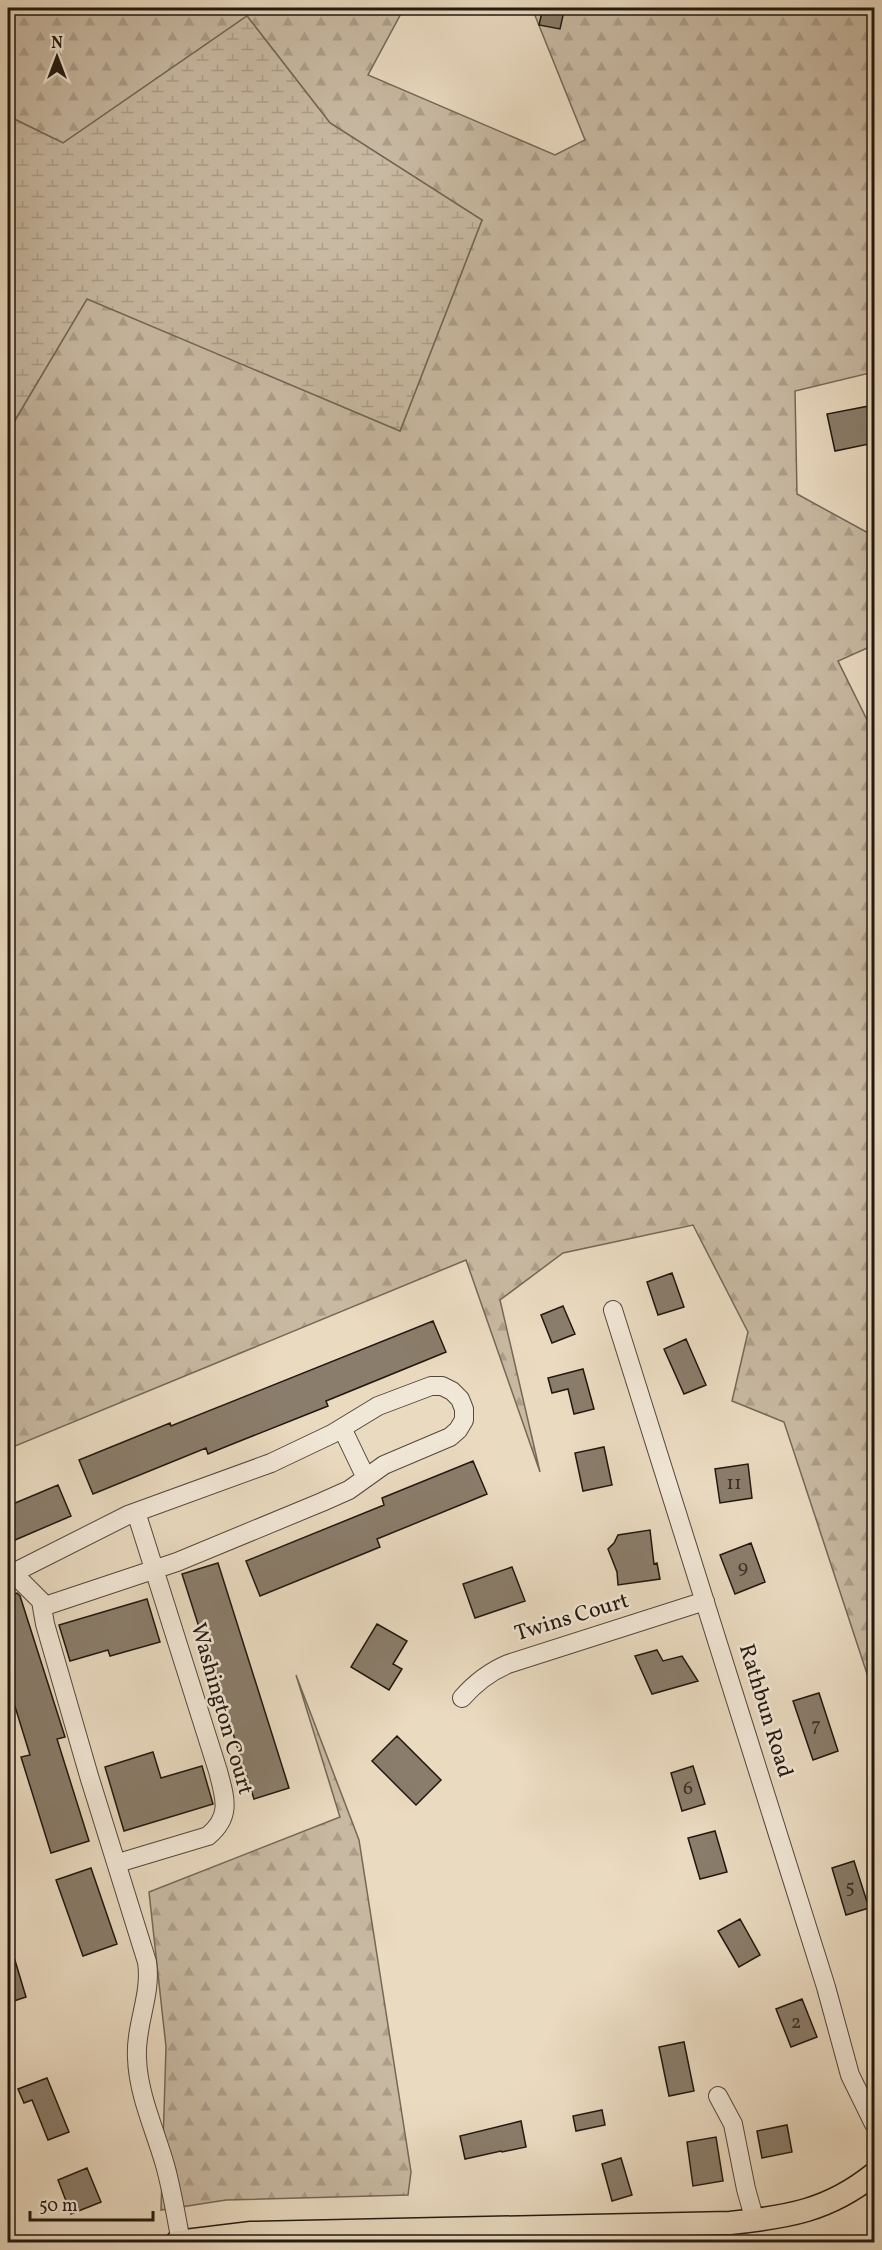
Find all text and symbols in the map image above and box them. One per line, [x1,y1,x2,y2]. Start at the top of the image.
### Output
north arrow [27,27,87,87]
text: N [51,33,63,55]
house number: 11 [726,1470,742,1498]
house number: 9 [738,1554,748,1582]
street label: Twins Court [511,1586,633,1650]
street label: Washington Court [182,1620,260,1799]
street label: Rathbun Road [730,1640,800,1782]
house number: 7 [811,1712,821,1740]
house number: 6 [683,1775,693,1803]
house number: 5 [845,1874,855,1902]
house number: 2 [791,2009,801,2037]
scale bar [30,2184,153,2222]
text: 50 m [39,2194,78,2219]

